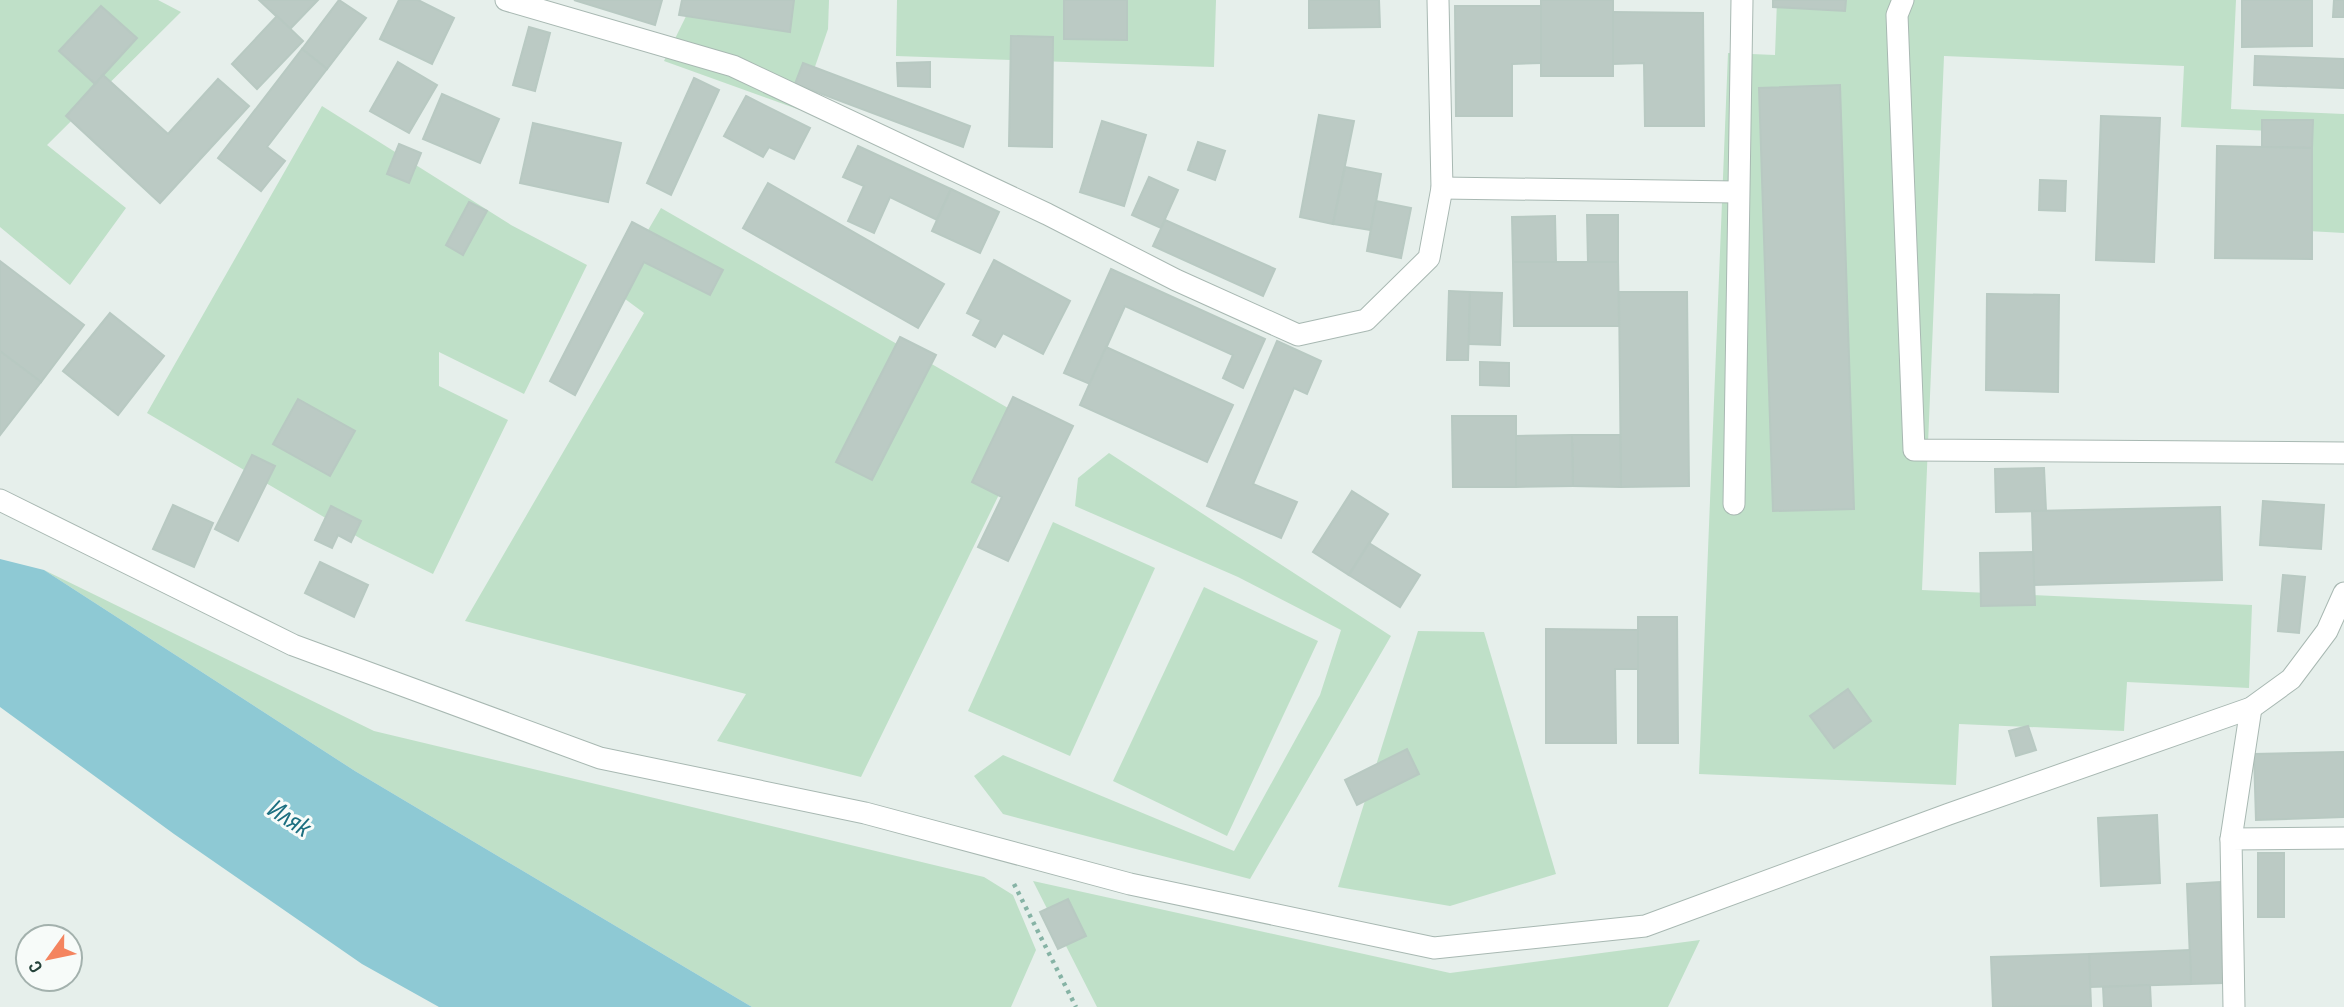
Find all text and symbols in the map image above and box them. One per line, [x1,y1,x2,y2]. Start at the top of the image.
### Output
water label: Иляк [261,792,318,845]
north arrow [14,923,84,993]
text: С [24,956,48,977]

